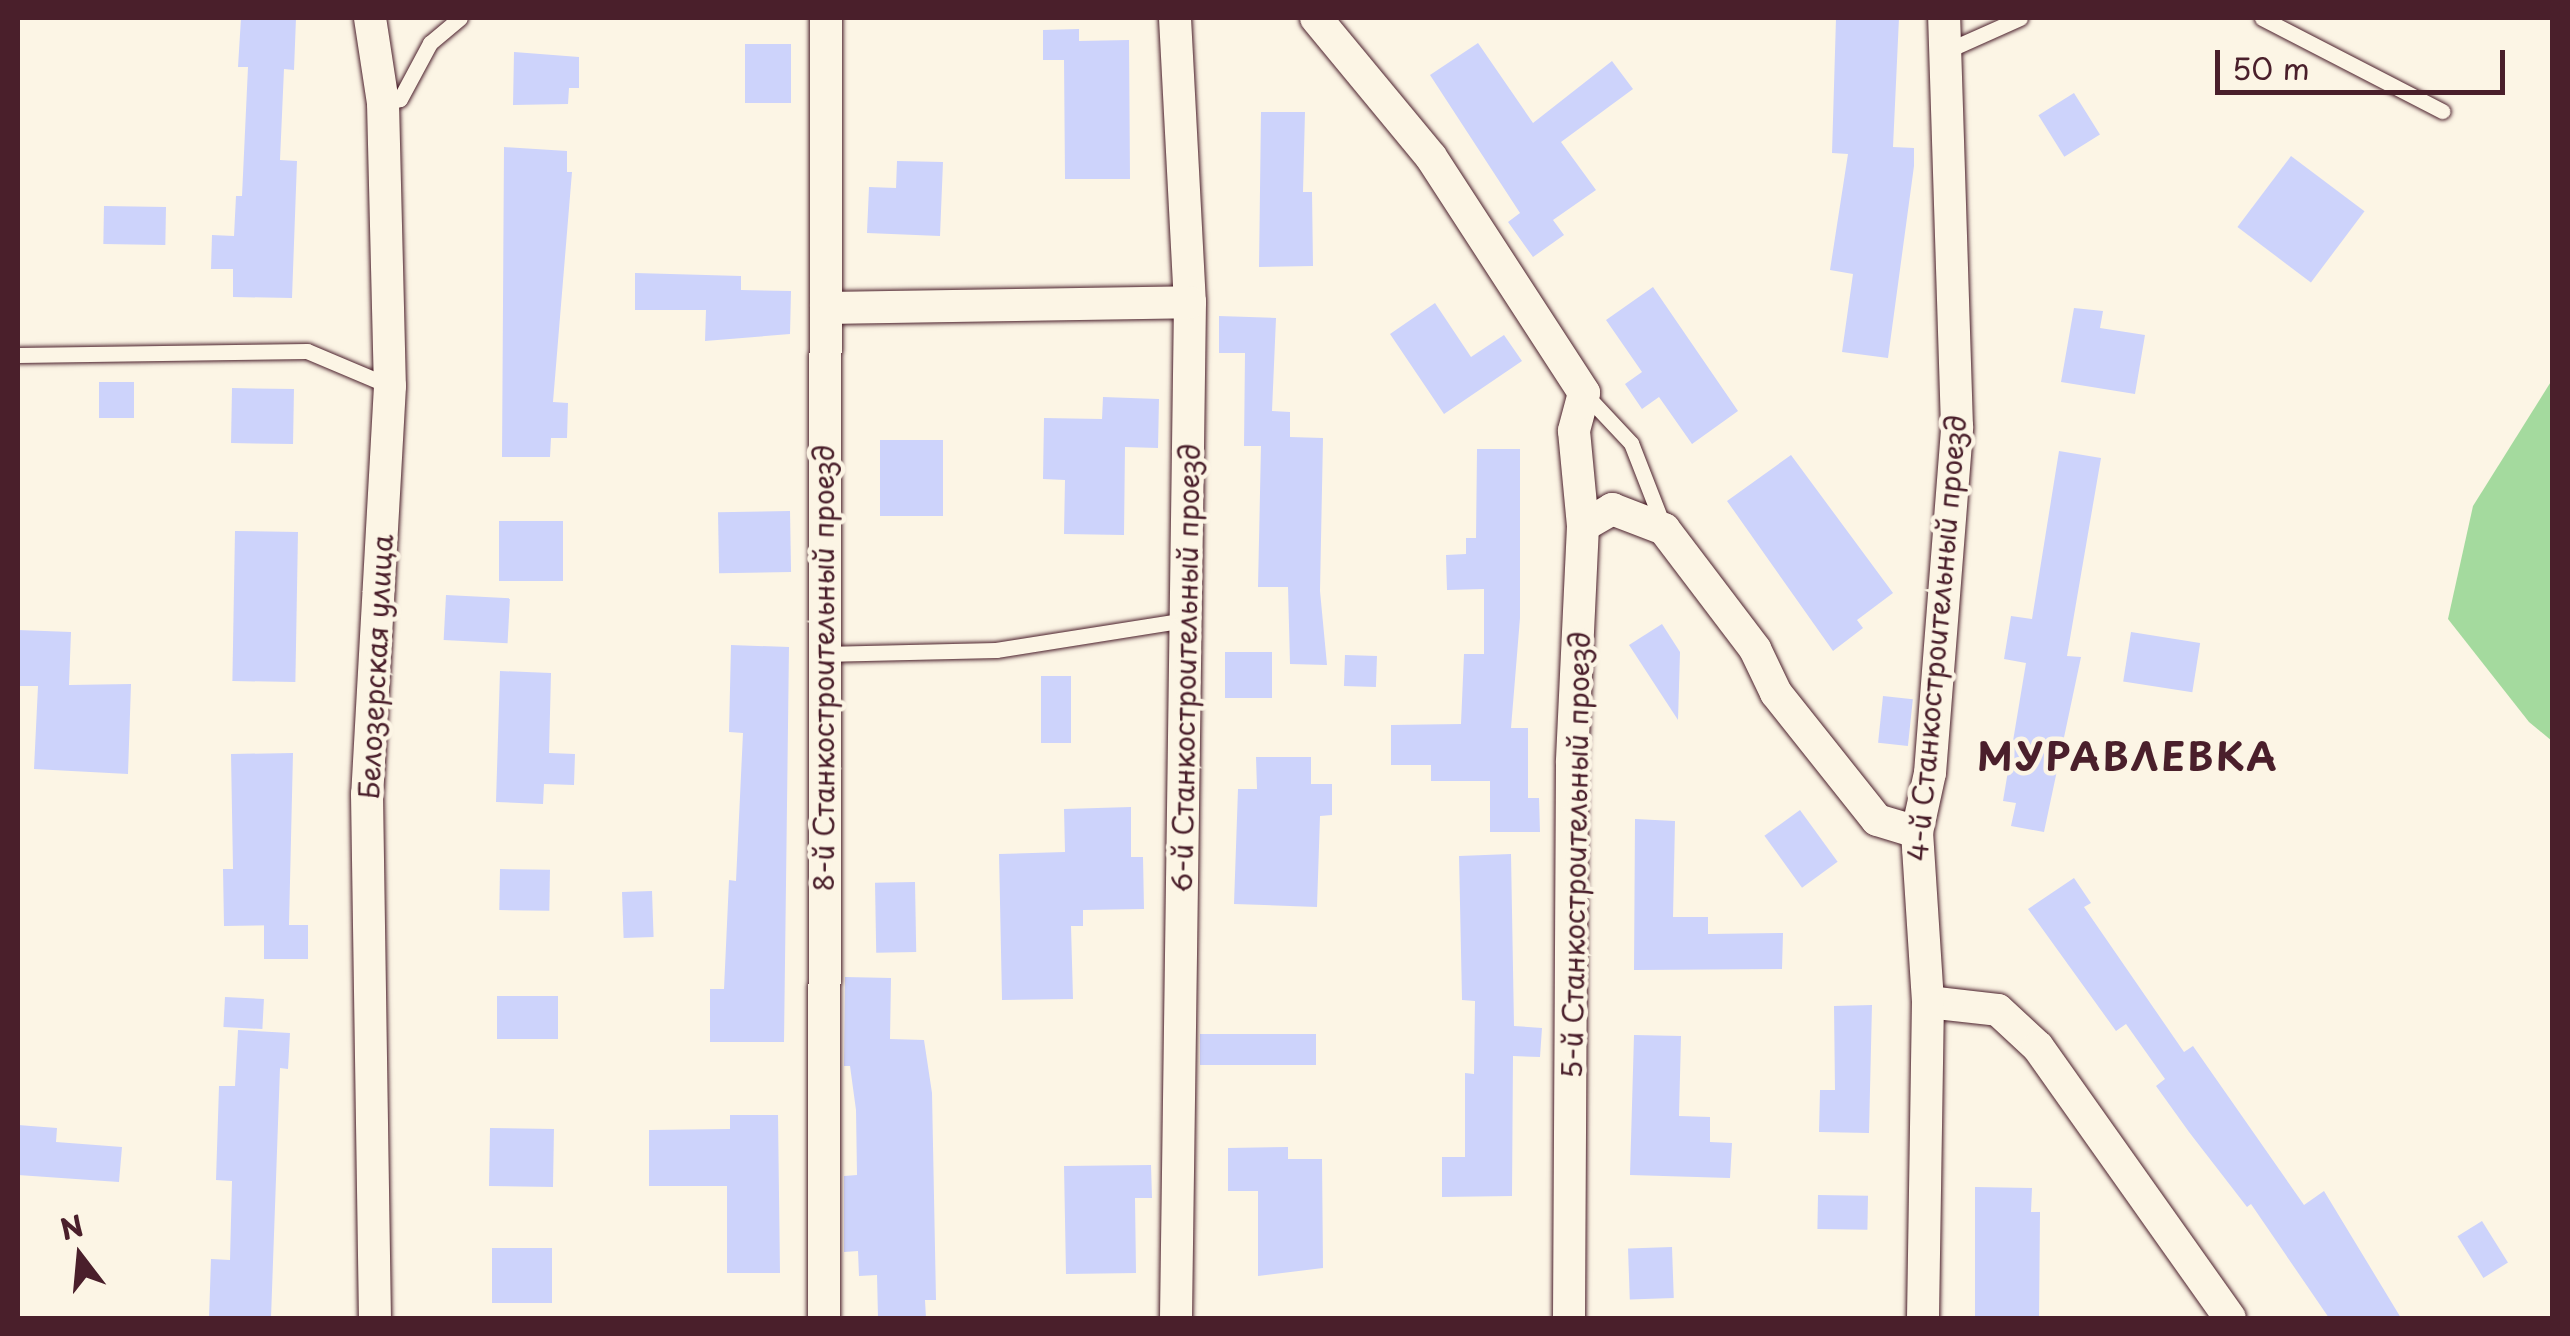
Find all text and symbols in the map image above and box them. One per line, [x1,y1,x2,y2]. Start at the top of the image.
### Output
scale bar [2220,30,2510,92]
text: 50 m [2232,45,2310,90]
street label: 4-й Станкостроительный проезд [1900,412,1972,864]
street label: 6-й Станкостроительный проезд [1164,442,1206,894]
street label: 8-й Станкостроительный проезд [806,444,840,892]
street label: Белозерская улица [351,533,399,801]
street label: 5-й Станкостроительный проезд [1554,630,1596,1080]
district label: МУРАВЛЕВКА [1976,733,2280,779]
text: N [55,1203,88,1250]
north arrow [30,1206,130,1306]

